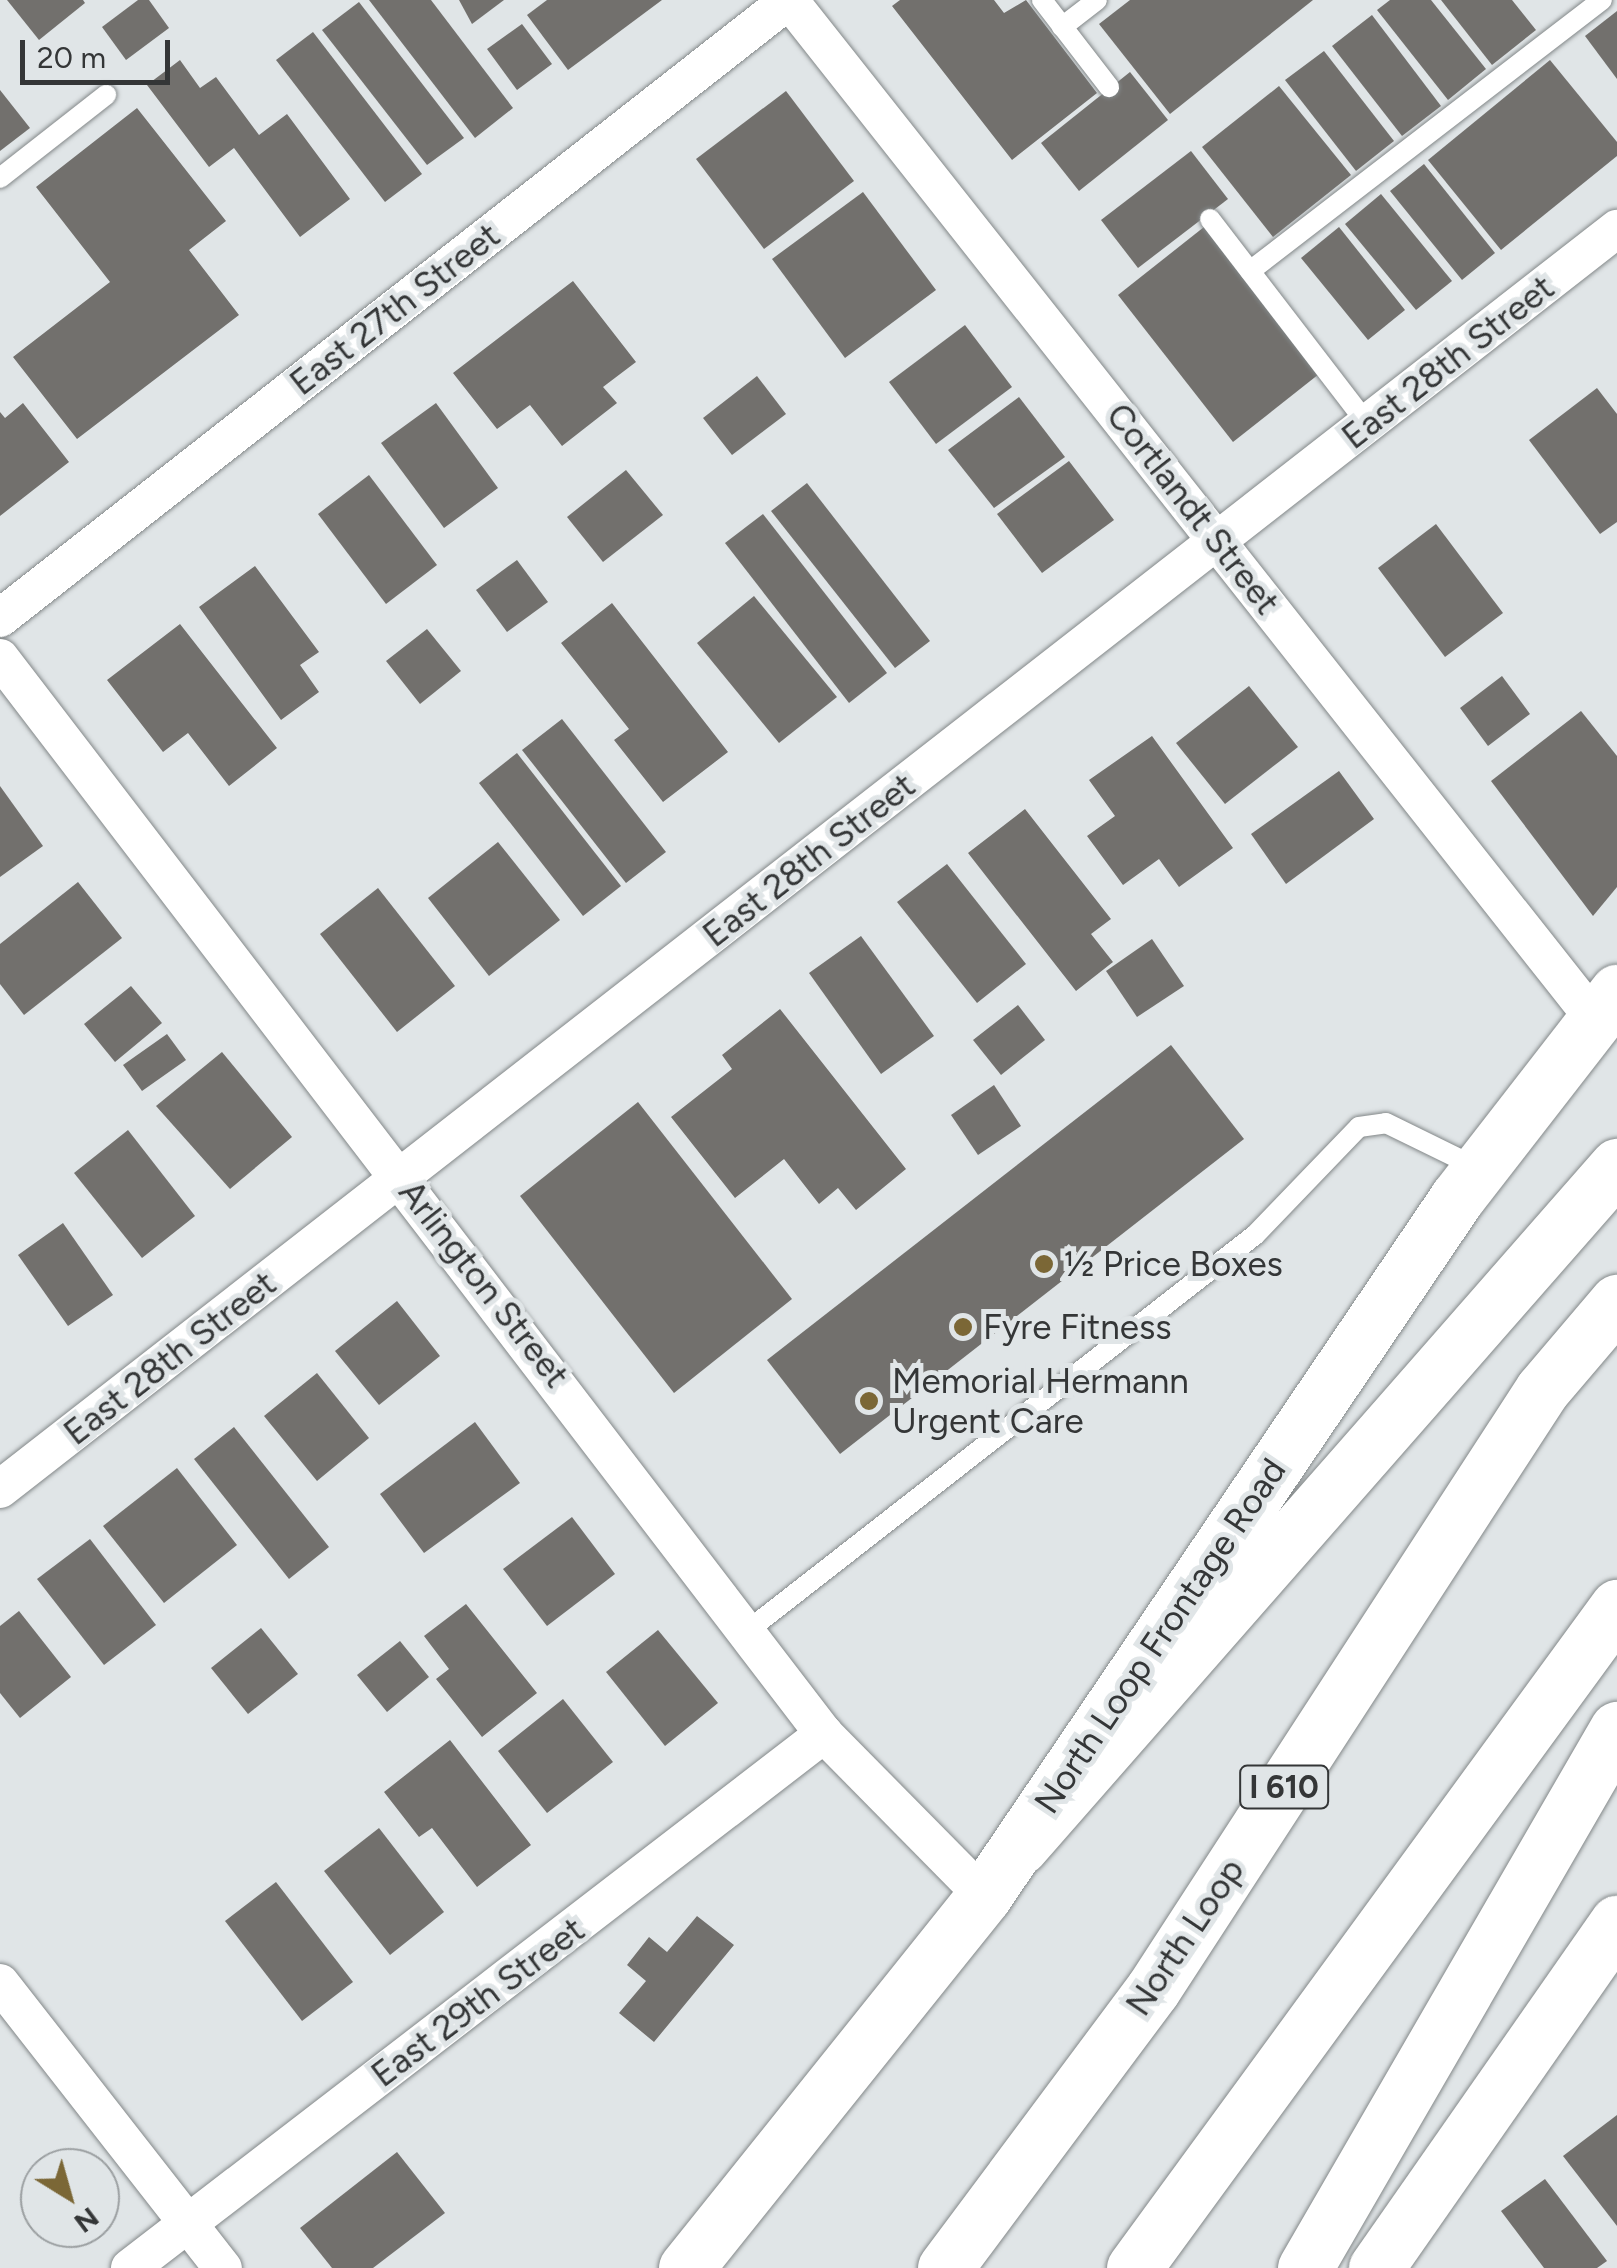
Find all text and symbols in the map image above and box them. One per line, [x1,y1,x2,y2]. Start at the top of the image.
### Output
scale bar [25,20,175,82]
text: 20 m [37,39,106,76]
street label: East 27th Street [282,214,508,404]
street label: East 28th Street [1334,266,1562,458]
street label: Cortlandt Street [1098,395,1288,623]
street label: East 28th Street [695,764,923,956]
street label: Arlington Street [390,1172,578,1396]
place label: ½ Price Boxes [1064,1243,1283,1285]
marker: ½ Price Boxes [1033,1253,1055,1275]
street label: East 28th Street [56,1262,284,1454]
place label: Fyre Fitness [983,1306,1172,1348]
marker: Fyre Fitness [952,1316,974,1338]
place label: Memorial Hermann Urgent Care [892,1360,1189,1442]
marker: Memorial Hermann Urgent Care [856,1388,882,1414]
street label: North Loop Frontage Road [1025,1451,1295,1821]
road number: I 610 [1239,1760,1329,1814]
street label: North Loop [1117,1851,1253,2023]
street label: East 29th Street [363,1908,593,2096]
north arrow [20,2148,120,2248]
text: N [68,2200,106,2240]

